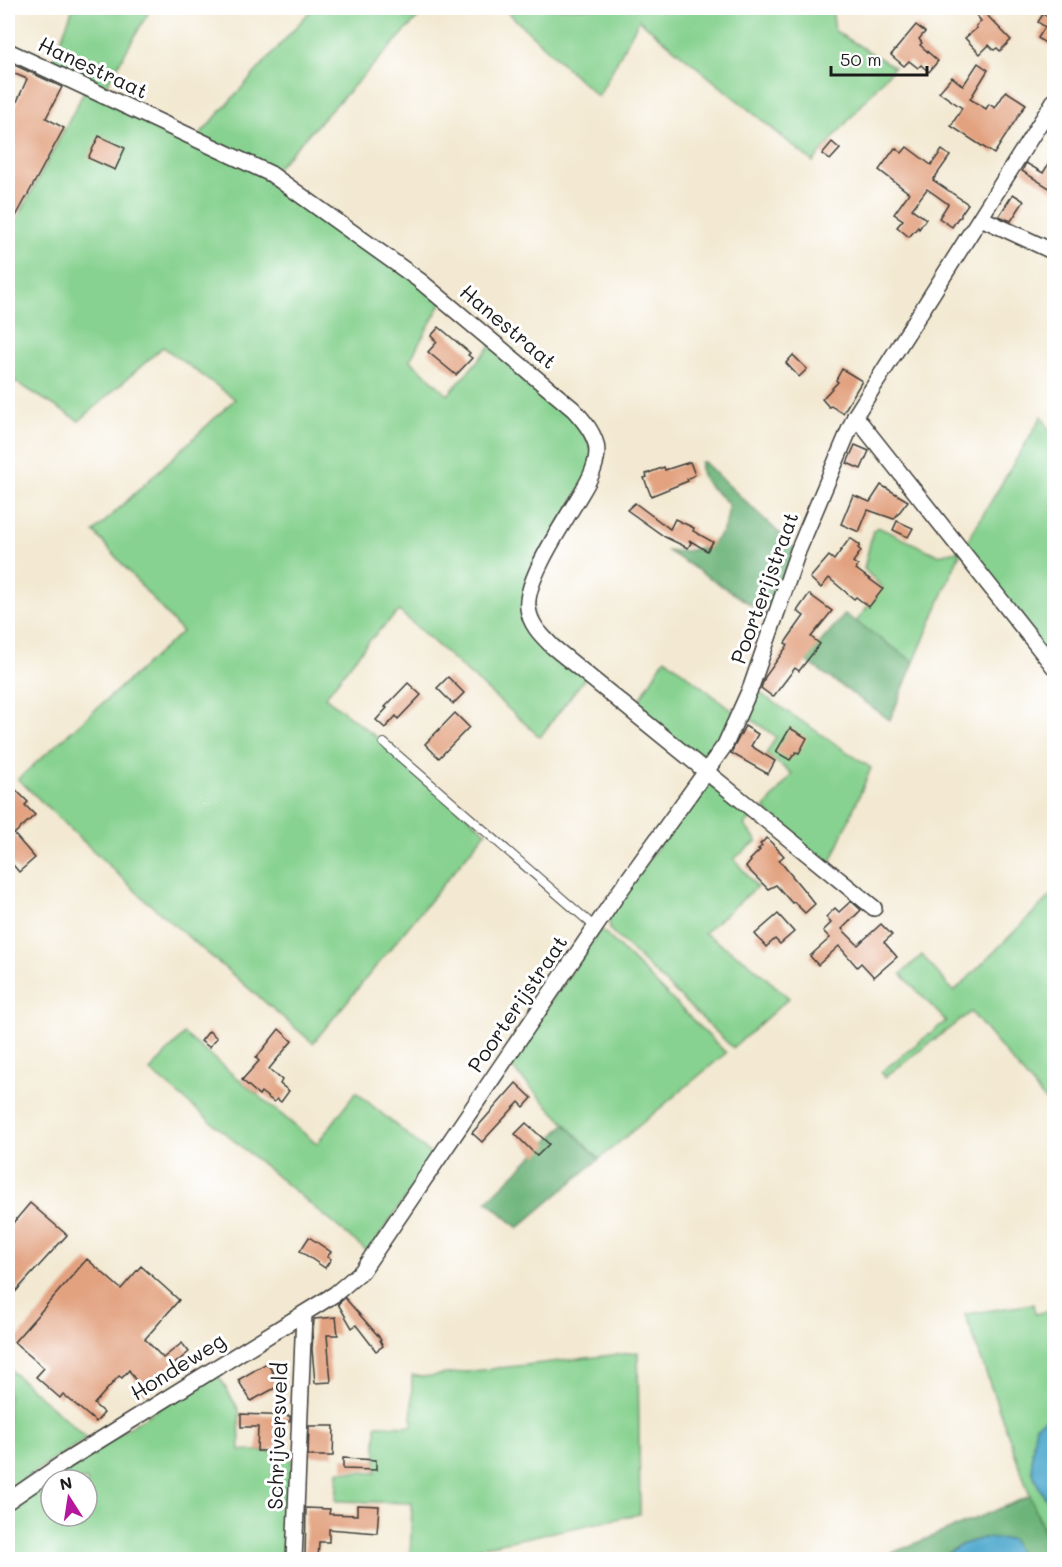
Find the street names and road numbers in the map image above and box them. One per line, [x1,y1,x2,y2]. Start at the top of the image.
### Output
street label: Hanestraat [34,29,153,104]
street label: Hanestraat [455,278,563,374]
street label: Poorterijstraat [724,508,804,667]
street label: Poorterijstraat [461,929,573,1077]
street label: Hondeweg [125,1326,230,1405]
street label: Schrijversveld [260,1362,293,1510]

